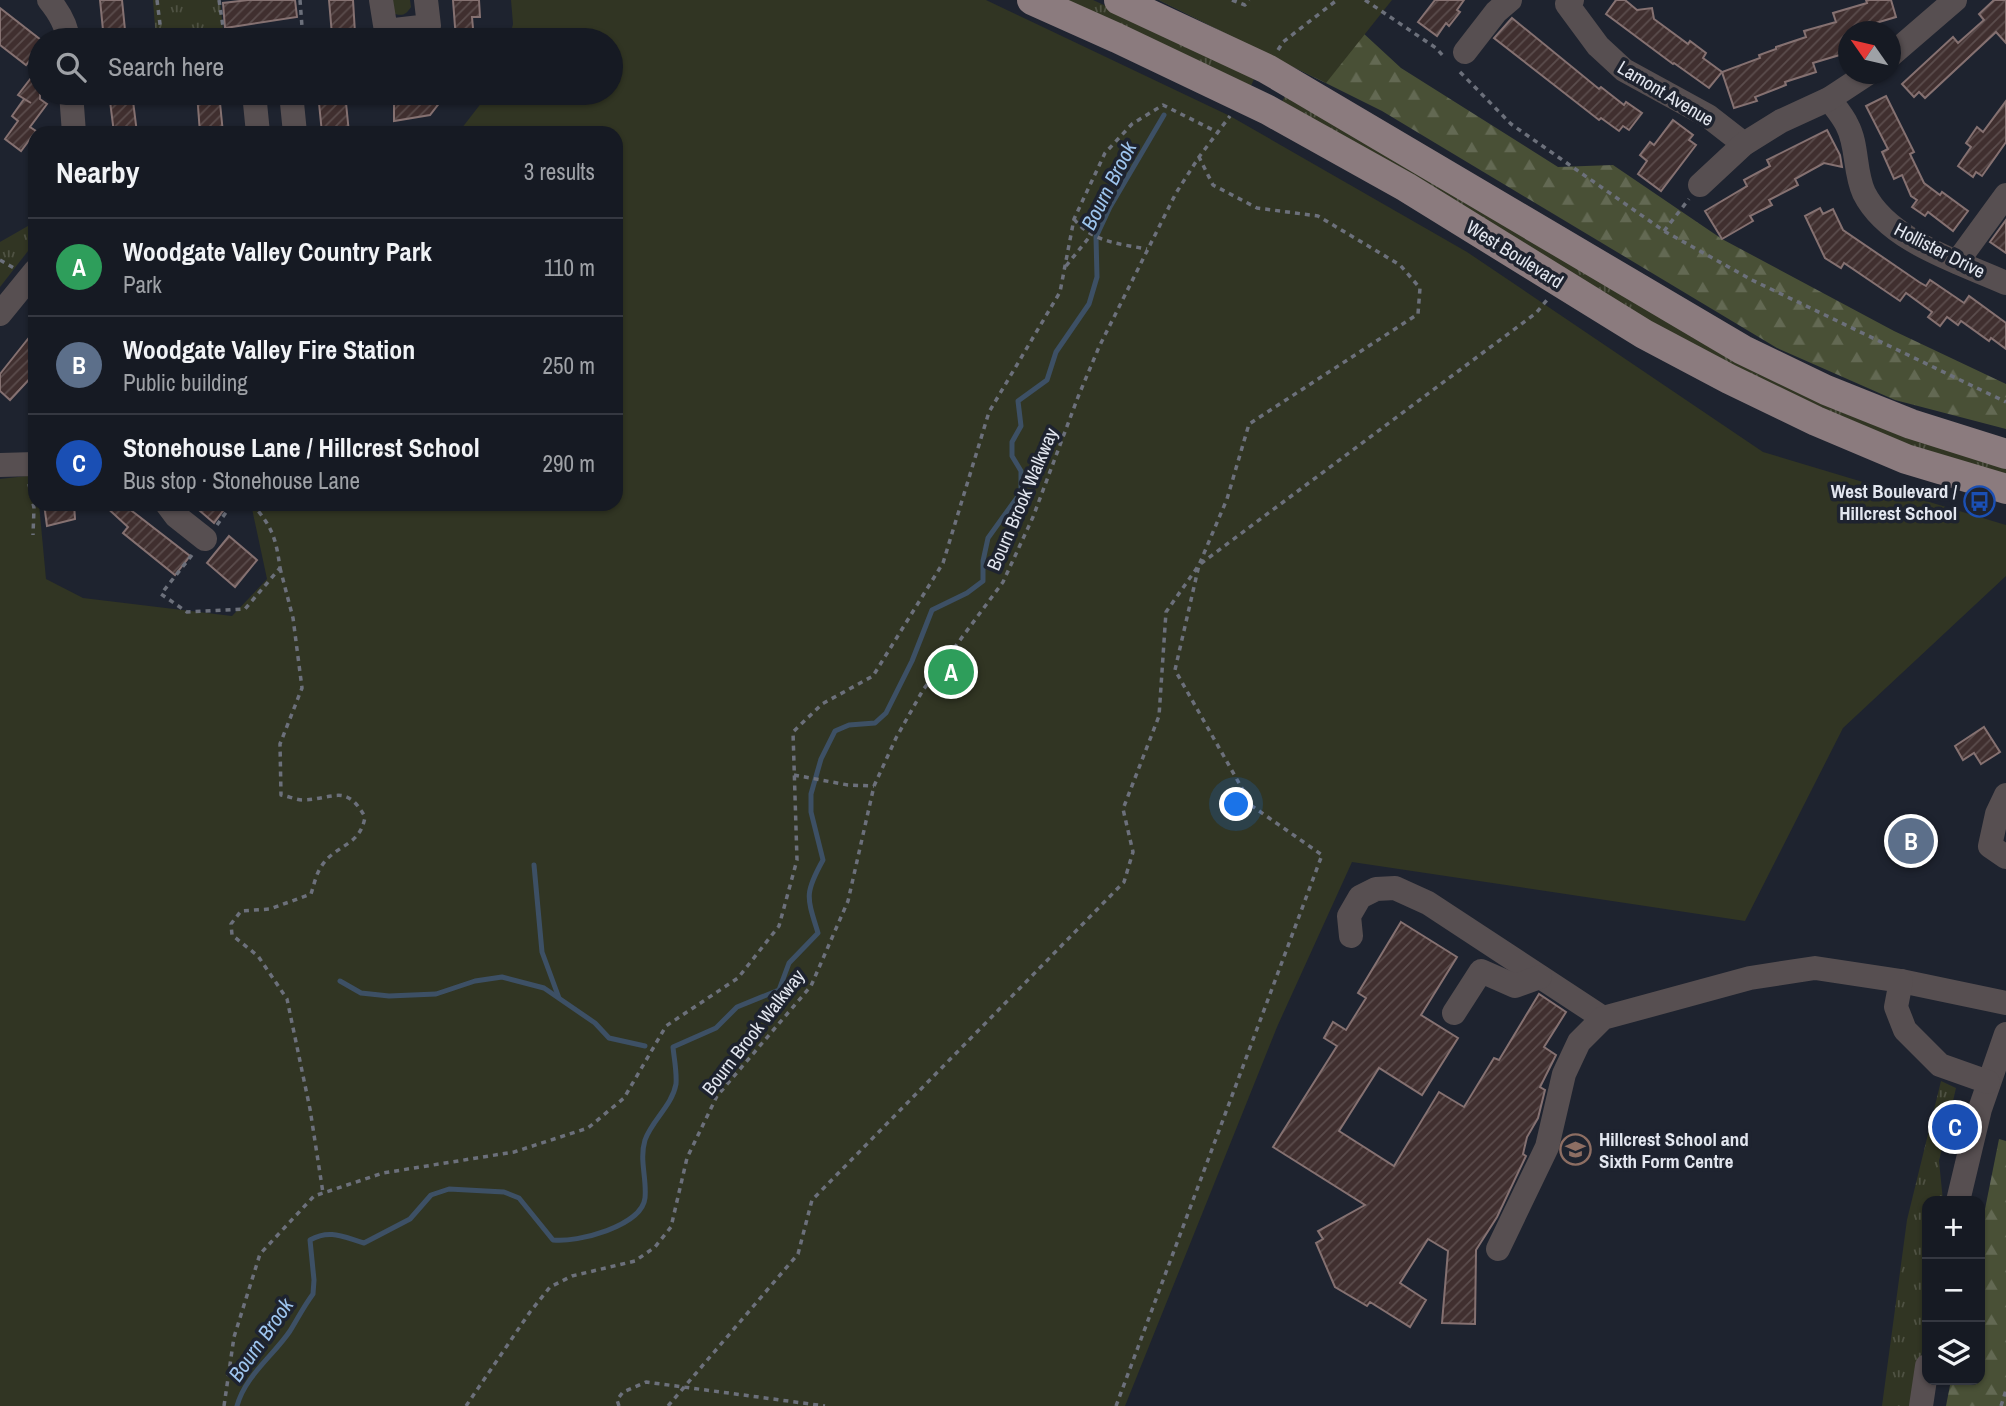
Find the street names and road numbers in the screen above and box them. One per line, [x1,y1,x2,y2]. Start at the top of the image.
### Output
street label: Lamont Avenue [1613,54,1719,132]
street label: West Boulevard [1462,214,1568,294]
street label: Hollister Drive [1890,216,1990,284]
street label: Bourn Brook Walkway [980,423,1064,574]
street label: Bourn Brook Walkway [696,964,810,1100]

